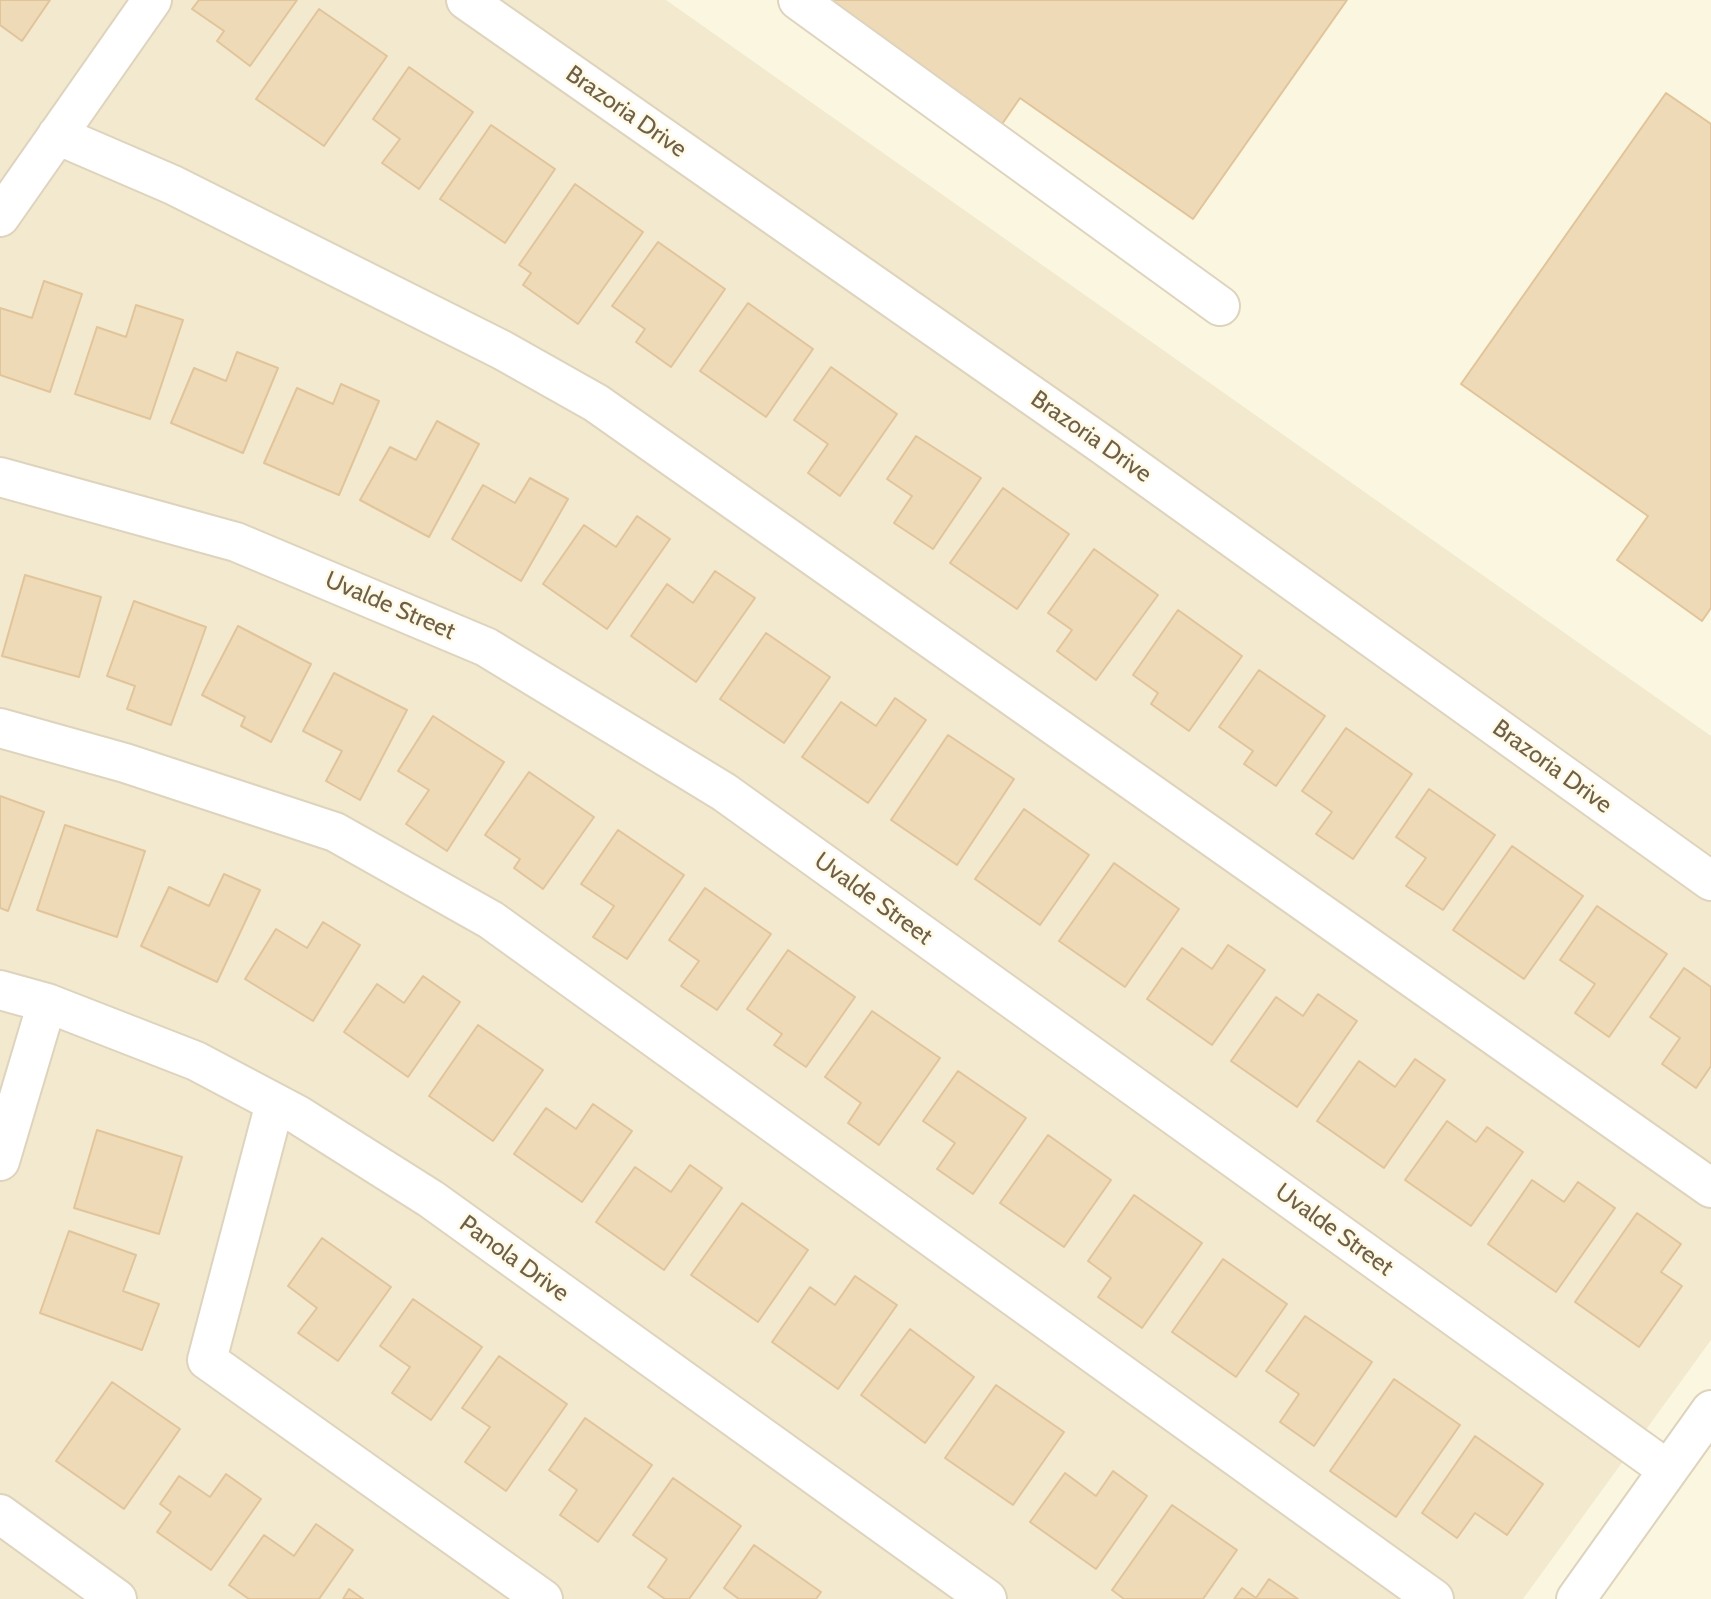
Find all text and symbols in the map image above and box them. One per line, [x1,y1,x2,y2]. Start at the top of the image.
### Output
street label: Brazoria Drive [560,60,692,164]
street label: Brazoria Drive [1025,385,1157,489]
street label: Uvalde Street [321,566,459,646]
street label: Brazoria Drive [1487,714,1617,820]
street label: Uvalde Street [808,847,938,951]
street label: Uvalde Street [1269,1178,1399,1282]
street label: Panola Drive [454,1210,574,1308]

